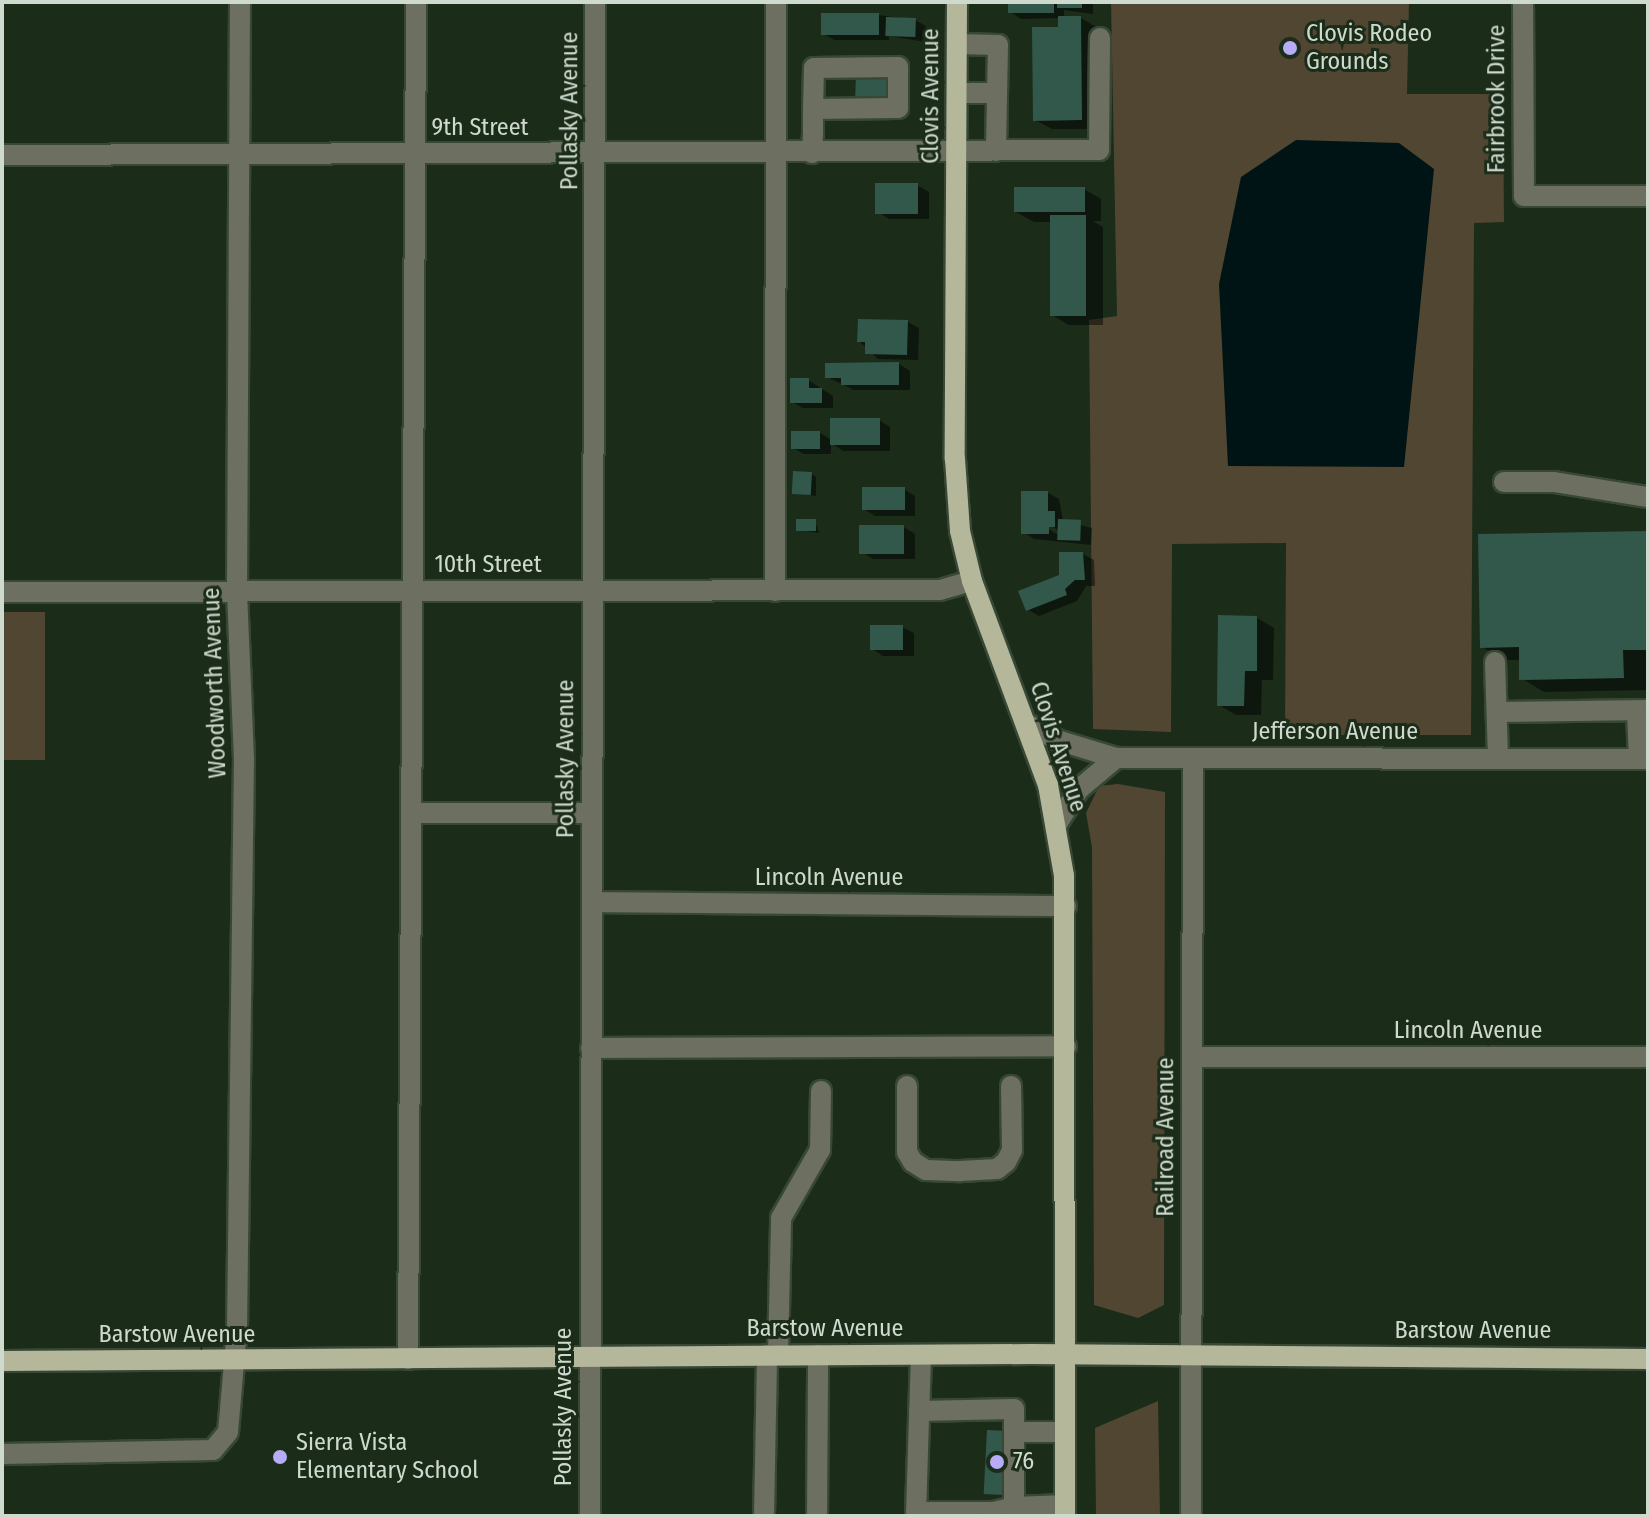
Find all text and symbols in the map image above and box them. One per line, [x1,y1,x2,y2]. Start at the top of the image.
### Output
place label: Clovis Rodeo Grounds [1306,20,1432,76]
street label: Fairbrook Drive [1483,25,1511,173]
street label: Clovis Avenue [917,28,945,164]
street label: Pollasky Avenue [556,32,584,190]
marker: Clovis Rodeo Grounds [1281,39,1299,57]
street label: 9th Street [432,114,528,142]
street label: 10th Street [434,551,542,579]
street label: Woodworth Avenue [197,587,233,779]
street label: Clovis Avenue [1023,678,1093,816]
street label: Pollasky Avenue [552,680,580,838]
street label: Jefferson Avenue [1252,718,1418,746]
street label: Lincoln Avenue [755,864,903,892]
street label: Lincoln Avenue [1394,1017,1542,1045]
street label: Railroad Avenue [1152,1057,1180,1217]
street label: Barstow Avenue [747,1315,903,1343]
street label: Barstow Avenue [1395,1317,1551,1345]
street label: Barstow Avenue [99,1321,255,1349]
street label: Pollasky Avenue [550,1328,578,1486]
place label: Sierra Vista Elementary School [296,1429,479,1485]
marker: Sierra Vista Elementary School [271,1448,289,1466]
place label: 76 [1013,1448,1034,1476]
marker: 76 [988,1453,1006,1471]

